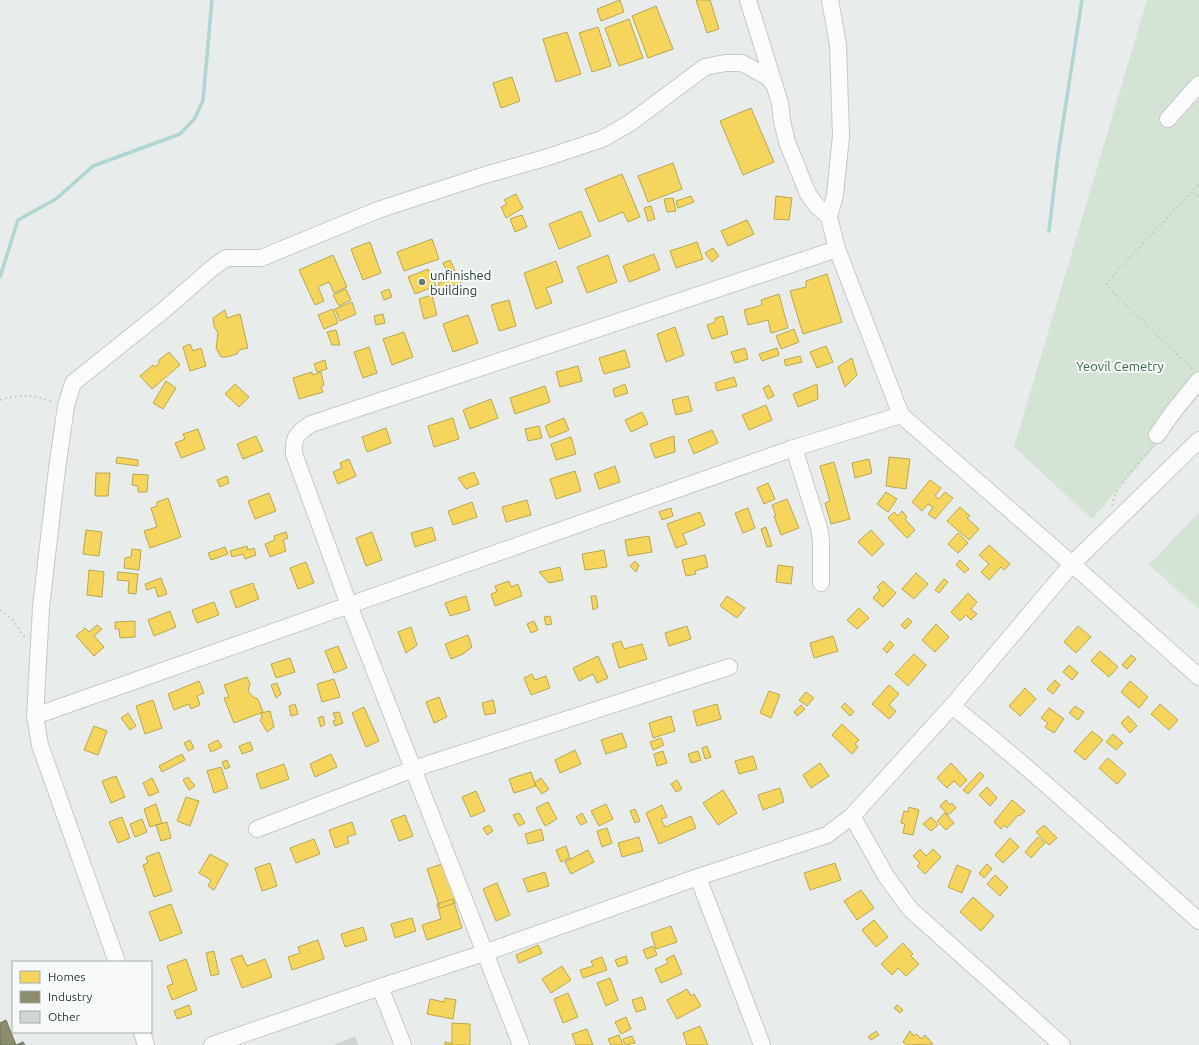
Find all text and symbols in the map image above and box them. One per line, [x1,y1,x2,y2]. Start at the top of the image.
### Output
place label: unfinished building [430,268,491,297]
marker: unfinished building [417,277,427,287]
park label: Yeovil Cemetry [1076,359,1164,373]
legend [12,961,152,1033]
text: Homes [48,970,86,983]
text: Industry [48,990,93,1003]
text: Other [48,1010,81,1023]

